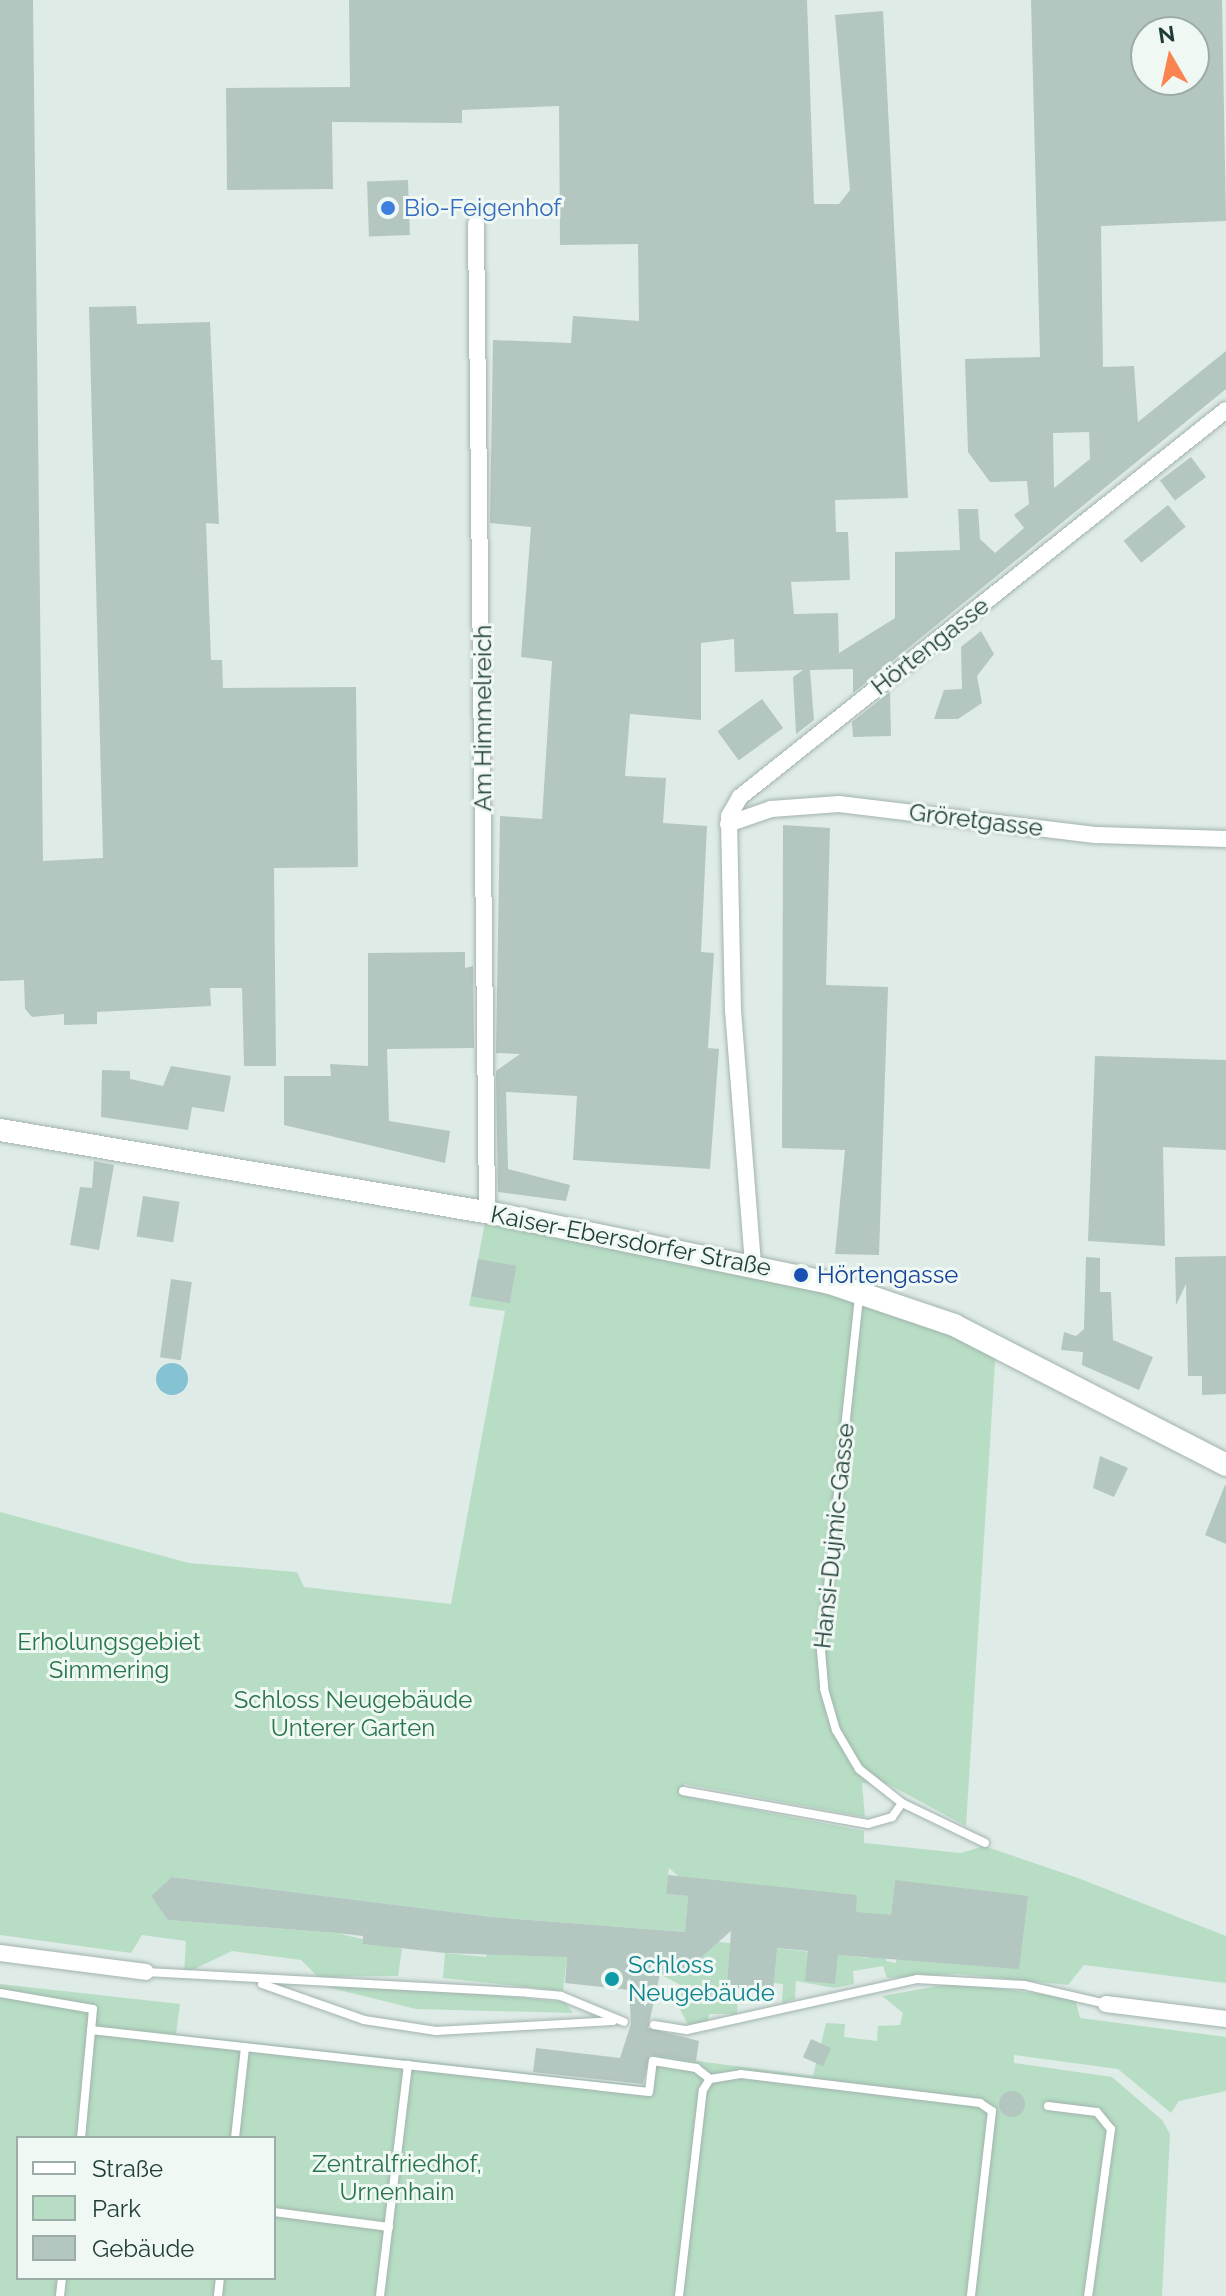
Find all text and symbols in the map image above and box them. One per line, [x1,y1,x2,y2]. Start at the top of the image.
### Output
north arrow [1130,16,1210,96]
text: N [1156,20,1177,48]
place label: Bio-Feigenhof [404,194,561,222]
marker: Bio-Feigenhof [379,199,397,217]
street label: Hörtengasse [865,591,995,701]
street label: Am Himmelreich [469,625,497,811]
street label: Gröretgasse [907,798,1045,842]
street label: Kaiser-Ebersdorfer Straße [488,1200,774,1282]
place label: Hörtengasse [817,1261,958,1289]
marker: Hörtengasse [792,1266,810,1284]
street label: Hansi-Dujmic-Gasse [808,1422,860,1650]
park label: Erholungsgebiet Simmering [17,1628,201,1684]
park label: Schloss Neugebäude Unterer Garten [234,1686,472,1742]
place label: Schloss Neugebäude [628,1951,775,2007]
marker: Schloss Neugebäude [603,1970,621,1988]
legend [16,2136,276,2280]
park label: Zentralfriedhof, Urnenhain [312,2150,482,2206]
text: Straße [92,2154,163,2183]
text: Park [92,2194,141,2223]
text: Gebäude [92,2234,194,2263]

